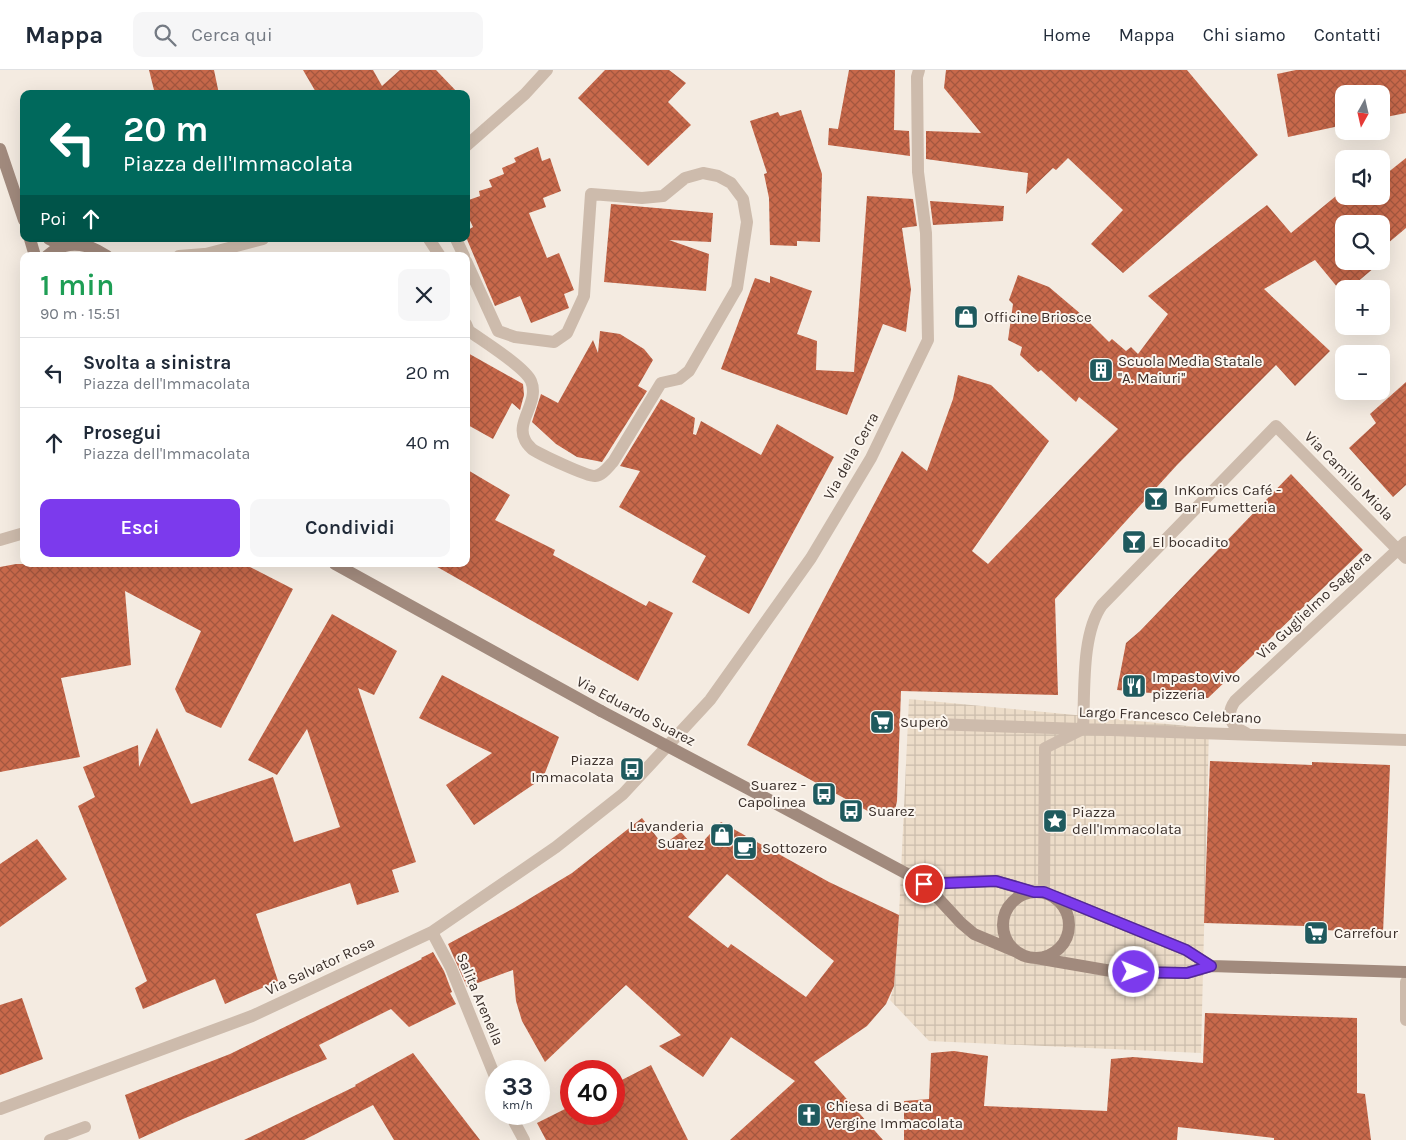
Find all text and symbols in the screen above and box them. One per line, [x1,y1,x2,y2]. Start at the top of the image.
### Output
search box [133,12,483,57]
text: Mappa [25,21,103,49]
icon: search [151,21,179,49]
text: Cerca qui [191,24,273,46]
text: Home [1043,24,1091,46]
text: Mappa [1119,24,1175,46]
text: Chi siamo [1203,24,1286,46]
text: Contatti [1314,24,1381,46]
north arrow [1335,85,1390,140]
map controls [1335,85,1390,400]
text: 20 m [123,109,208,150]
icon: left [40,110,105,175]
button: sound [1335,150,1390,205]
text: Piazza dell'Immacolata [123,151,353,177]
icon: ahead [77,205,105,233]
text: Poi [40,208,67,230]
button: search [1335,215,1390,270]
text: 1 min [40,267,114,303]
button: close [398,269,450,321]
button: + [1335,280,1390,335]
text: 90 m · 15:51 [40,304,120,323]
shop icon: Officine Briosce [953,304,979,330]
place label: Officine Briosce [984,308,1092,326]
button: − [1335,345,1390,400]
text: Svolta a sinistra [83,352,231,374]
place label: Scuola Media Statale ''A. Maiuri'' [1118,352,1262,387]
building icon: Scuola Media Statale ''A. Maiuri'' [1088,357,1114,383]
icon: left [40,359,68,387]
text: 20 m [405,362,450,384]
text: Piazza dell'Immacolata [83,374,250,393]
street label: Via della Cerra [819,409,883,503]
text: Prosegui [83,422,162,444]
street label: Via Camillo Miola [1301,428,1397,524]
icon: ahead [40,429,68,457]
text: 40 m [406,432,450,454]
text: Piazza dell'Immacolata [83,444,250,463]
place label: InKomics Café - Bar Fumetteria [1174,481,1281,516]
bar icon: InKomics Café - Bar Fumetteria [1143,486,1169,512]
button: Esci [40,499,240,557]
button: Condividi [250,499,450,557]
bar icon: El bocadito [1121,529,1147,555]
place label: El bocadito [1152,533,1228,551]
street label: Via Guglielmo Sagrera [1253,547,1375,663]
place label: Impasto vivo pizzeria [1152,668,1240,703]
street label: Via Eduardo Suarez [573,672,699,750]
restaurant icon: Impasto vivo pizzeria [1121,673,1147,699]
street label: Largo Francesco Celebrano [1078,703,1262,727]
supermarket icon: Superò [869,709,895,735]
place label: Superò [900,713,948,731]
place label: Piazza Immacolata [531,751,614,786]
bus stop icon: Piazza Immacolata [619,756,645,782]
place label: Suarez - Capolinea [738,776,806,811]
bus stop icon: Suarez - Capolinea [811,781,837,807]
bus stop icon: Suarez [838,798,864,824]
place label: Suarez [868,802,915,820]
place label: Piazza dell'Immacolata [1072,803,1182,838]
place icon: Piazza dell'Immacolata [1042,808,1068,834]
place label: Lavanderia Suarez [629,817,704,852]
shop icon: Lavanderia Suarez [709,822,735,848]
cafe icon: Sottozero [732,835,758,861]
place label: Sottozero [762,839,827,857]
pin [903,863,945,905]
icon: arrive [910,870,938,898]
supermarket icon: Carrefour [1303,920,1329,946]
place label: Carrefour [1334,924,1398,942]
street label: Via Salvator Rosa [263,933,377,999]
position arrow [1107,945,1159,997]
street label: Salita Arenella [452,950,508,1048]
speed limit sign: 40 [560,1060,625,1125]
text: 33 [502,1072,533,1101]
place label: Chiesa di Beata Vergine Immacolata [826,1097,963,1132]
text: km/h [502,1098,533,1112]
church icon: Chiesa di Beata Vergine Immacolata [796,1102,822,1128]

